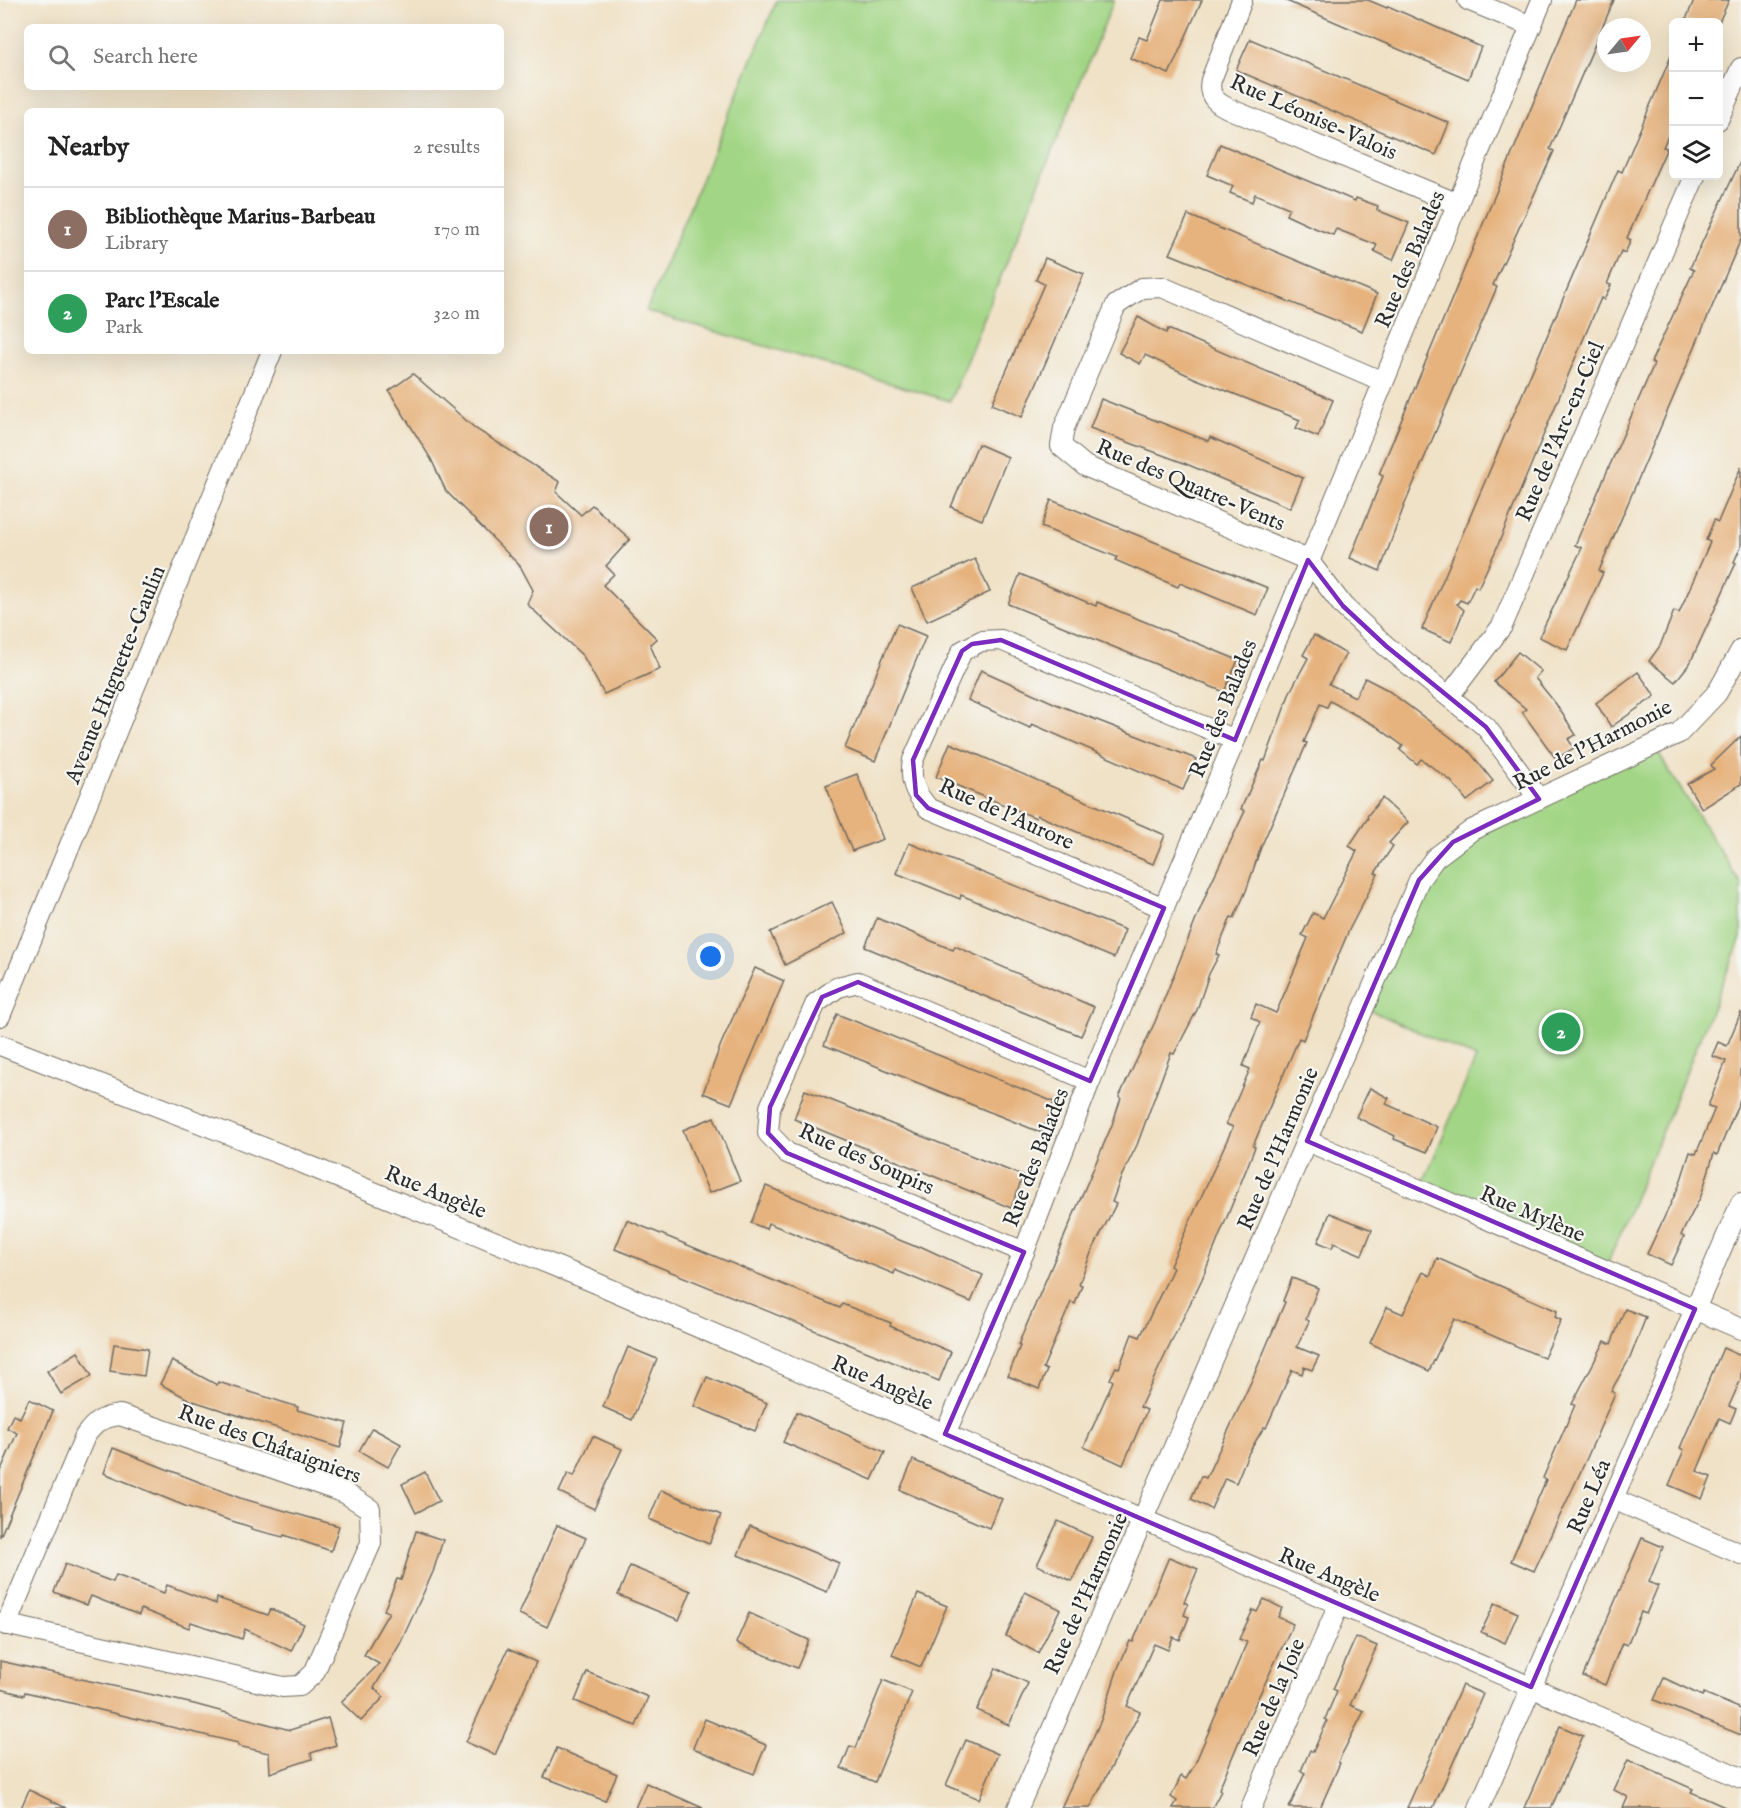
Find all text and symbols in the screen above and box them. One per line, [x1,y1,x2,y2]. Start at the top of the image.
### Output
north arrow [1597,18,1651,72]
map controls [1669,18,1723,180]
button: + [1669,18,1723,72]
search box [24,24,504,90]
icon: search [45,41,78,74]
text: Search here [93,43,198,71]
street label: Rue Léonise-Valois [1225,68,1401,167]
button: − [1669,72,1723,126]
button: layers [1669,126,1723,180]
text: Nearby [48,131,129,164]
text: 2 results [413,135,480,160]
street label: Rue des Balades [1369,187,1452,333]
text: Bibliothèque Marius-Barbeau [105,203,375,231]
text: 1 [64,217,71,242]
text: 170 m [434,217,480,242]
text: Library [105,231,168,256]
text: Parc l'Escale [105,287,219,315]
text: 2 [63,301,72,326]
text: 320 m [434,301,480,326]
text: Park [105,315,143,340]
street label: Rue de l'Arc-en-Ciel [1510,338,1611,526]
street label: Rue des Quatre-Vents [1092,433,1289,538]
pin: 1 [530,504,568,550]
street label: Avenue Huguette-Gaulin [59,561,173,789]
street label: Rue des Balades [1183,636,1264,782]
street label: Rue de l'Harmonie [1509,694,1677,798]
street label: Rue de l'Aurore [934,773,1078,857]
your location [696,942,725,971]
pin: 2 [1542,1010,1580,1054]
street label: Rue de l'Harmonie [1232,1063,1326,1235]
street label: Rue des Balades [998,1084,1076,1231]
street label: Rue des Soupirs [794,1117,938,1202]
street label: Rue Angèle [380,1160,490,1226]
street label: Rue Mylène [1475,1180,1589,1250]
street label: Rue Angèle [827,1350,937,1418]
street label: Rue des Châtaigniers [174,1399,365,1491]
street label: Rue Léa [1562,1455,1618,1538]
street label: Rue de l'Harmonie [1039,1508,1135,1679]
street label: Rue Angèle [1274,1542,1384,1610]
street label: Rue de la Joie [1237,1634,1312,1761]

